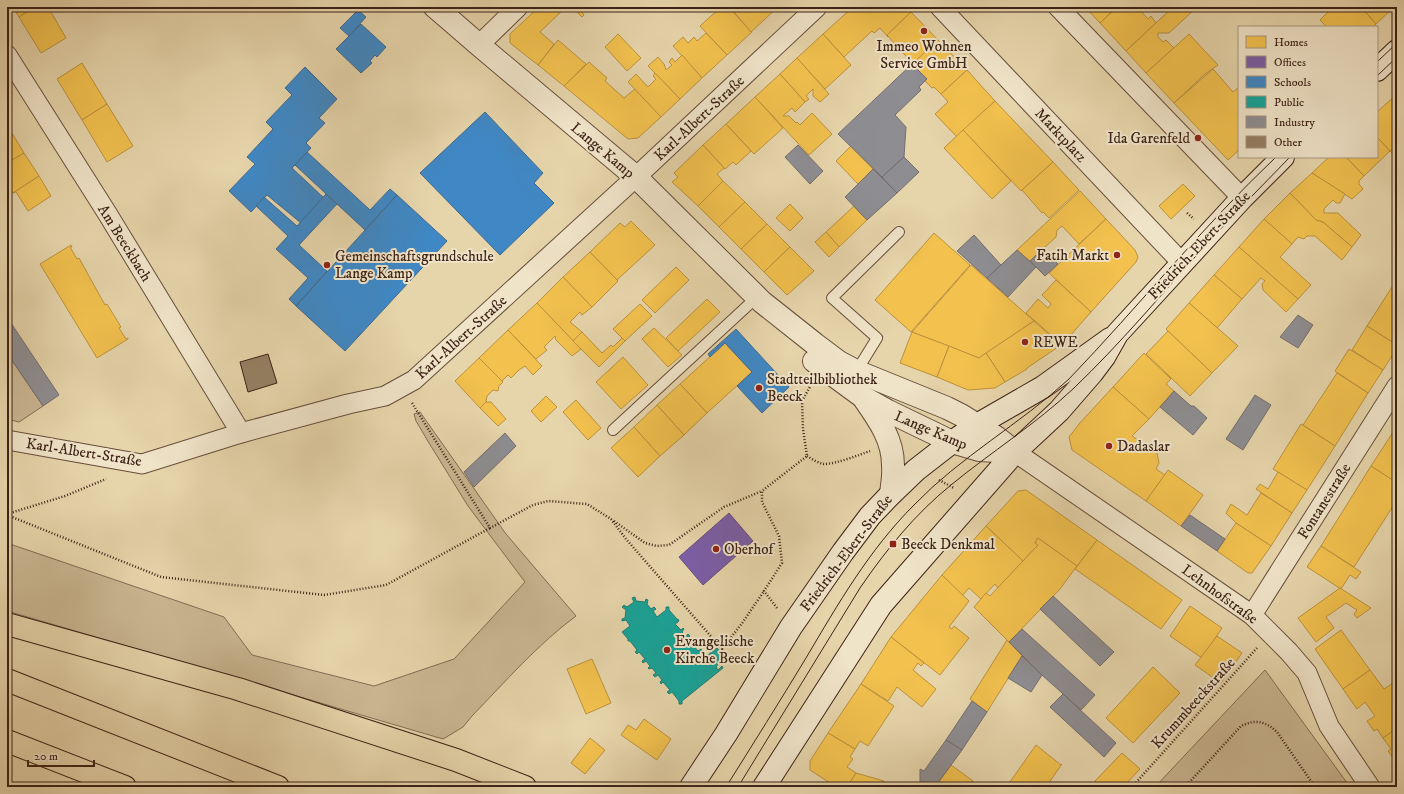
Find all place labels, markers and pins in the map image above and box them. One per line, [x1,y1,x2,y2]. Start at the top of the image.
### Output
marker: Immeo Wohnen Service GmbH [919,26,929,36]
place label: Immeo Wohnen Service GmbH [876,37,972,73]
place label: Ida Garenfeld [1108,129,1191,148]
marker: Ida Garenfeld [1193,133,1203,143]
place label: Fatih Markt [1036,246,1109,265]
place label: Gemeinschaftsgrundschule Lange Kamp [335,247,494,283]
marker: Fatih Markt [1112,250,1122,260]
marker: Gemeinschaftsgrundschule Lange Kamp [322,260,332,270]
place label: REWE [1033,333,1078,352]
marker: REWE [1020,337,1030,347]
place label: Stadtteilbibliothek Beeck [767,370,878,406]
marker: Stadtteilbibliothek Beeck [754,383,764,393]
place label: Dadaslar [1117,437,1170,456]
marker: Dadaslar [1104,441,1114,451]
place label: Beeck Denkmal [901,535,995,554]
marker: Beeck Denkmal [888,539,898,549]
place label: Oberhof [724,540,775,559]
marker: Oberhof [711,544,721,554]
place label: Evangelische Kirche Beeck [675,632,755,668]
marker: Evangelische Kirche Beeck [662,645,672,655]

